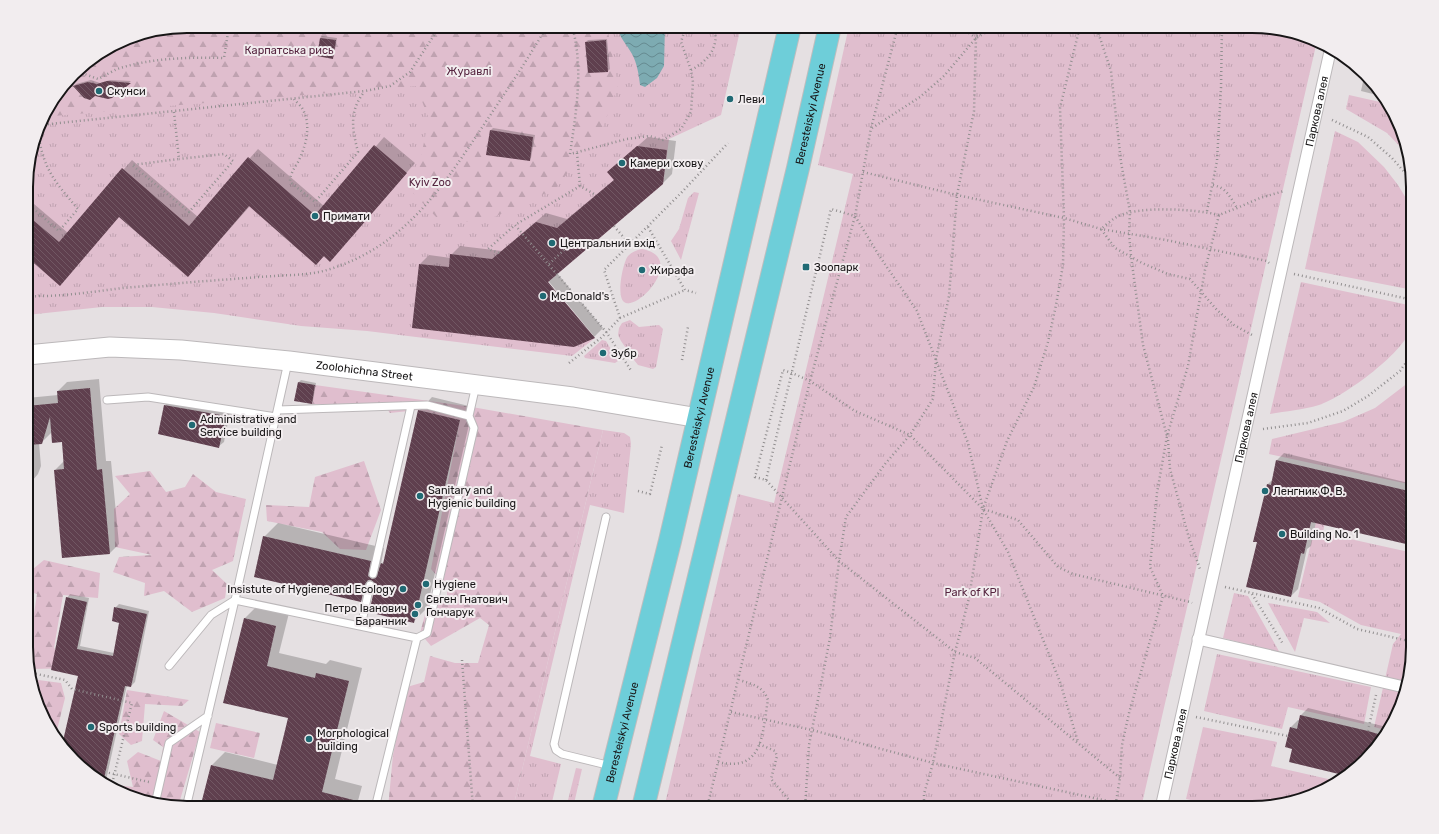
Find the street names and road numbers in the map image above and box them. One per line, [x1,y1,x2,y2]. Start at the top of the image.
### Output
street label: Beresteiskyi Avenue [792,62,828,166]
street label: Паркова алея [1302,75,1331,148]
street label: Zoolohichna Street [315,358,414,383]
street label: Beresteiskyi Avenue [681,366,717,469]
street label: Паркова алея [1232,391,1260,464]
street label: Beresteiskyi Avenue [603,681,641,784]
street label: Паркова алея [1161,707,1190,780]

